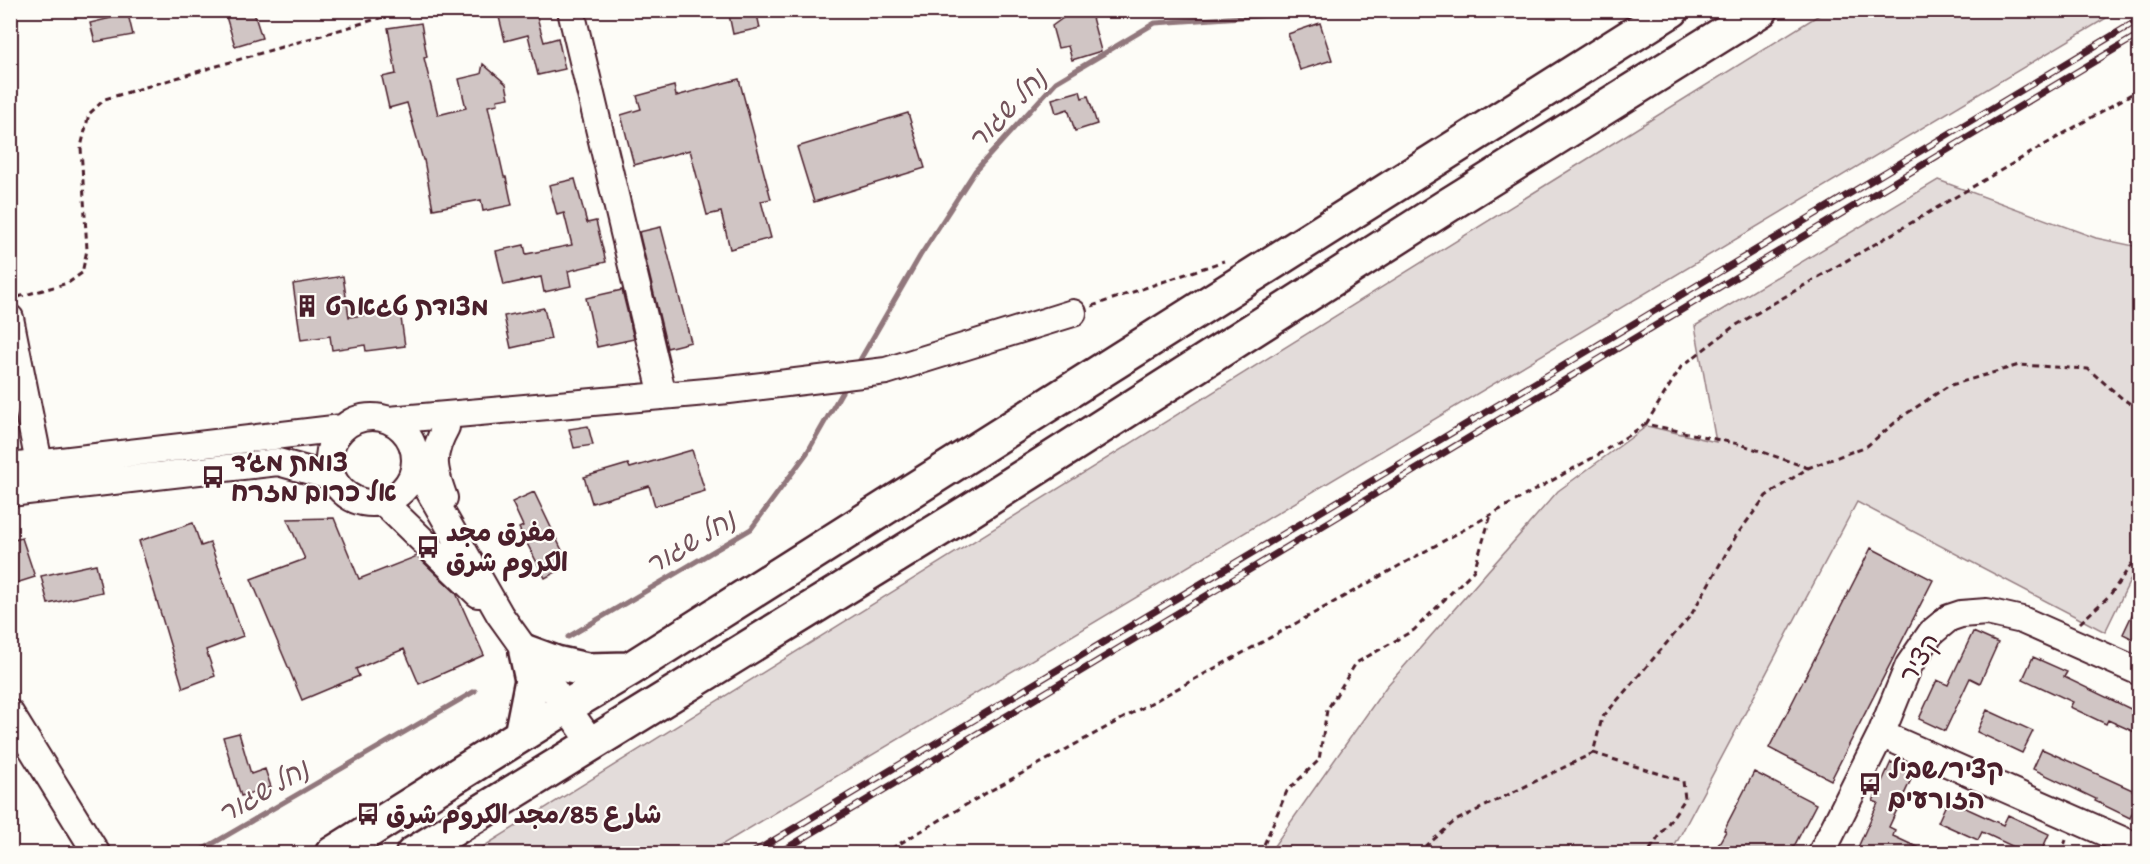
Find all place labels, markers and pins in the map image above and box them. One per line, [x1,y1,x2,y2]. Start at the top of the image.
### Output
place label: מצודת טגארט [325,290,489,322]
building icon: מצודת טגארט [294,293,320,319]
place label: צומת מג׳ד אל כרום מזרח [231,446,397,508]
bus stop icon: צומת מג׳ד אל כרום מזרח [200,464,226,490]
place label: مفرق مجد الكروم شرق [446,516,568,582]
bus stop icon: مفرق مجد الكروم شرق [415,534,441,560]
place label: קציר/שביל הזורעים [1888,753,2004,815]
bus stop icon: קציר/שביל הזורעים [1857,771,1883,797]
place label: شارع 85/مجد الكروم شرق [386,798,661,834]
bus stop icon: شارع 85/مجد الكروم شرق [355,801,381,827]

